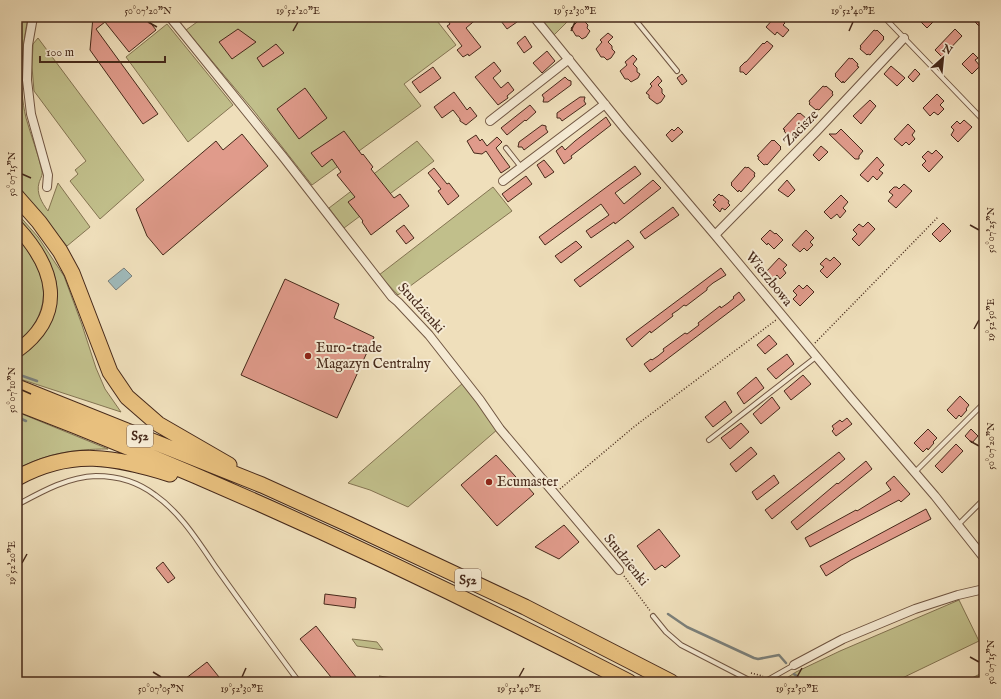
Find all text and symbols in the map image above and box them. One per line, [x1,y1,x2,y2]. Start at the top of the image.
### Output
text: 50°07'20"N [124,5,172,18]
text: 19°52'20"E [276,5,320,18]
text: 19°52'30"E [554,5,596,18]
text: 19°52'40"E [831,5,875,18]
scale bar [40,38,165,64]
north arrow [923,38,963,78]
text: N [939,41,955,59]
text: 100 m [46,45,74,60]
street label: Zacisze [779,106,823,150]
text: 50°07'15"N [6,151,19,196]
text: 50°07'25"N [985,207,998,253]
street label: Wierzbowa [741,248,797,311]
street label: Studzienki [394,279,449,337]
text: 19°52'50"E [985,299,998,341]
place label: Euro-trade Magazyn Centralny [316,339,431,373]
marker: Euro-trade Magazyn Centralny [303,351,313,361]
text: 50°07'10"N [6,367,19,413]
text: 50°07'20"N [985,422,998,470]
road number: S52 [127,425,153,447]
place label: Ecumaster [497,473,558,491]
marker: Ecumaster [484,477,494,487]
street label: Studzienki [599,530,653,590]
text: 19°52'20"E [6,541,19,585]
road number: S52 [455,569,481,591]
text: 50°07'15"N [985,639,998,684]
text: 50°07'05"N [138,683,184,696]
text: 19°52'30"E [221,683,263,696]
text: 19°52'40"E [497,683,541,696]
text: 19°52'50"E [776,683,818,696]

